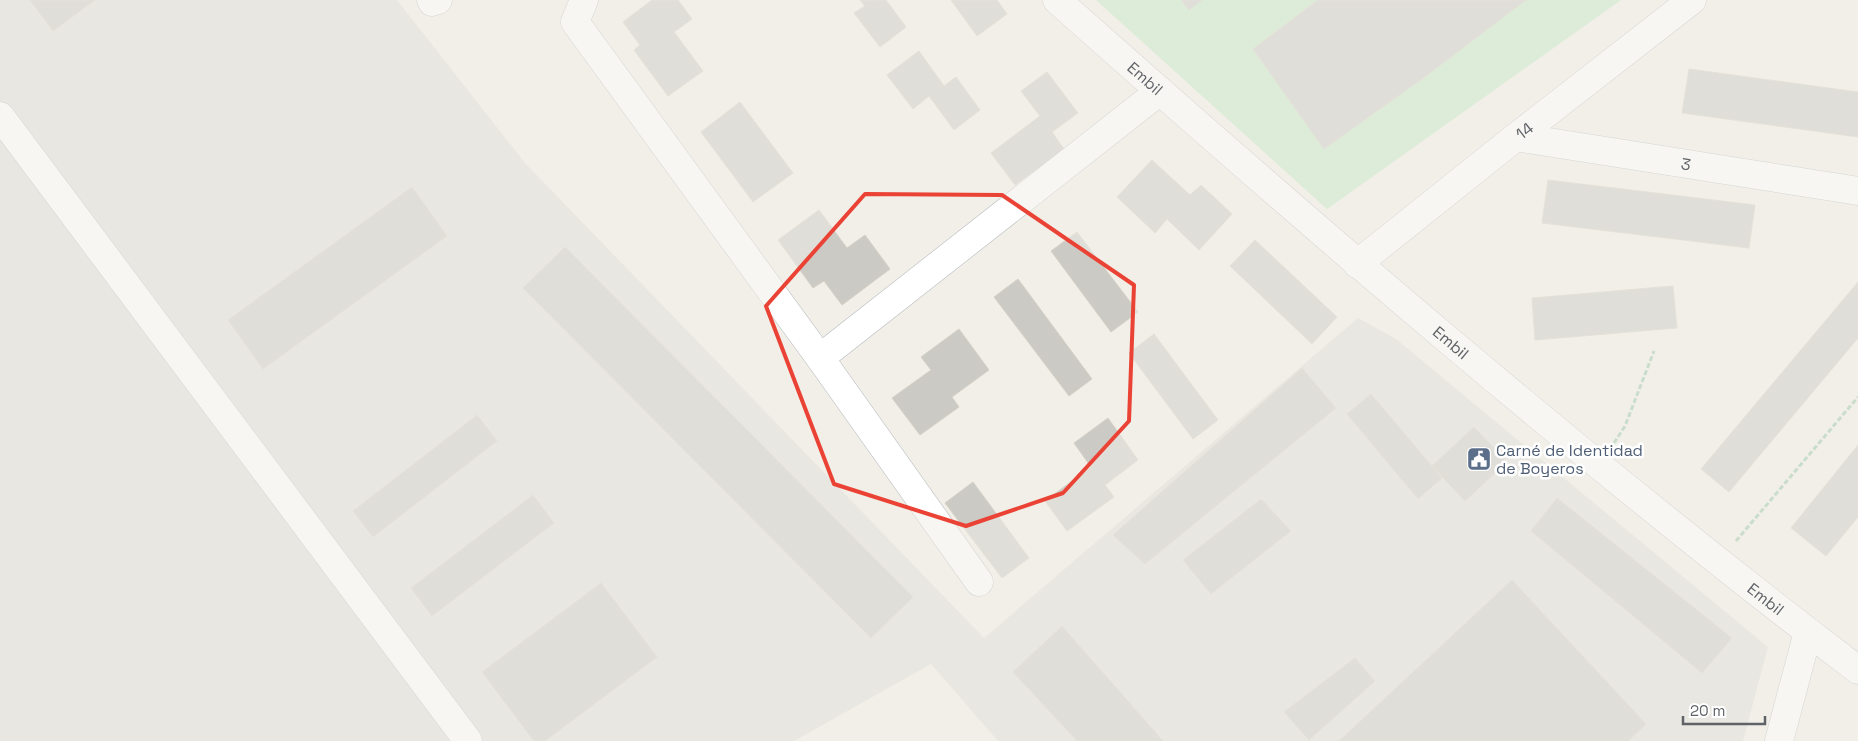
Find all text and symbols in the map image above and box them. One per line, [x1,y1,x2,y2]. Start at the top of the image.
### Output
street label: Embil [1123,57,1167,100]
street label: 14 [1512,118,1538,144]
street label: 3 [1679,153,1692,175]
street label: Embil [1428,322,1473,364]
place label: Carné de Identidad de Boyeros [1496,440,1643,479]
public building icon: Carné de Identidad de Boyeros [1466,446,1492,472]
street label: Embil [1743,578,1788,620]
scale bar [1683,694,1766,726]
text: 20 m [1690,701,1725,720]

